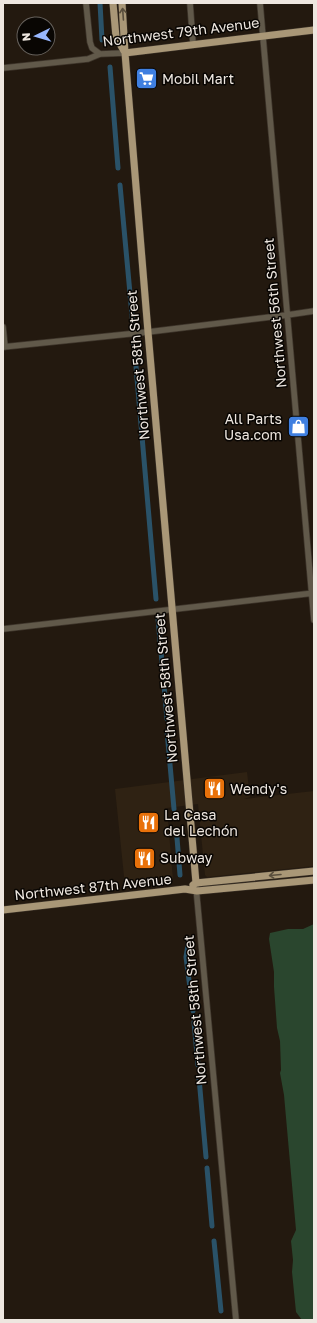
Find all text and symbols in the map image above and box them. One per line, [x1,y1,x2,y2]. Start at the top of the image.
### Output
one-way arrow [119,8,126,21]
street label: Northwest 79th Avenue [102,13,260,50]
north arrow [16,16,56,56]
text: N [19,32,32,42]
supermarket icon: Mobil Mart [133,66,159,92]
place label: Mobil Mart [162,70,234,87]
street label: Northwest 56th Street [259,237,290,389]
street label: Northwest 58th Street [122,289,153,441]
place label: All Parts Usa.com [224,410,282,443]
shop icon: All Parts Usa.com [285,414,311,440]
street label: Northwest 58th Street [150,612,181,764]
restaurant icon: Wendy's [202,776,228,802]
place label: Wendy's [230,780,287,797]
place label: La Casa del Lechón [164,806,238,839]
restaurant icon: La Casa del Lechón [135,810,161,836]
restaurant icon: Subway [131,845,157,871]
place label: Subway [160,849,213,866]
street label: Northwest 87th Avenue [14,870,172,903]
one-way arrow [269,872,282,879]
street label: Northwest 58th Street [179,934,210,1086]

